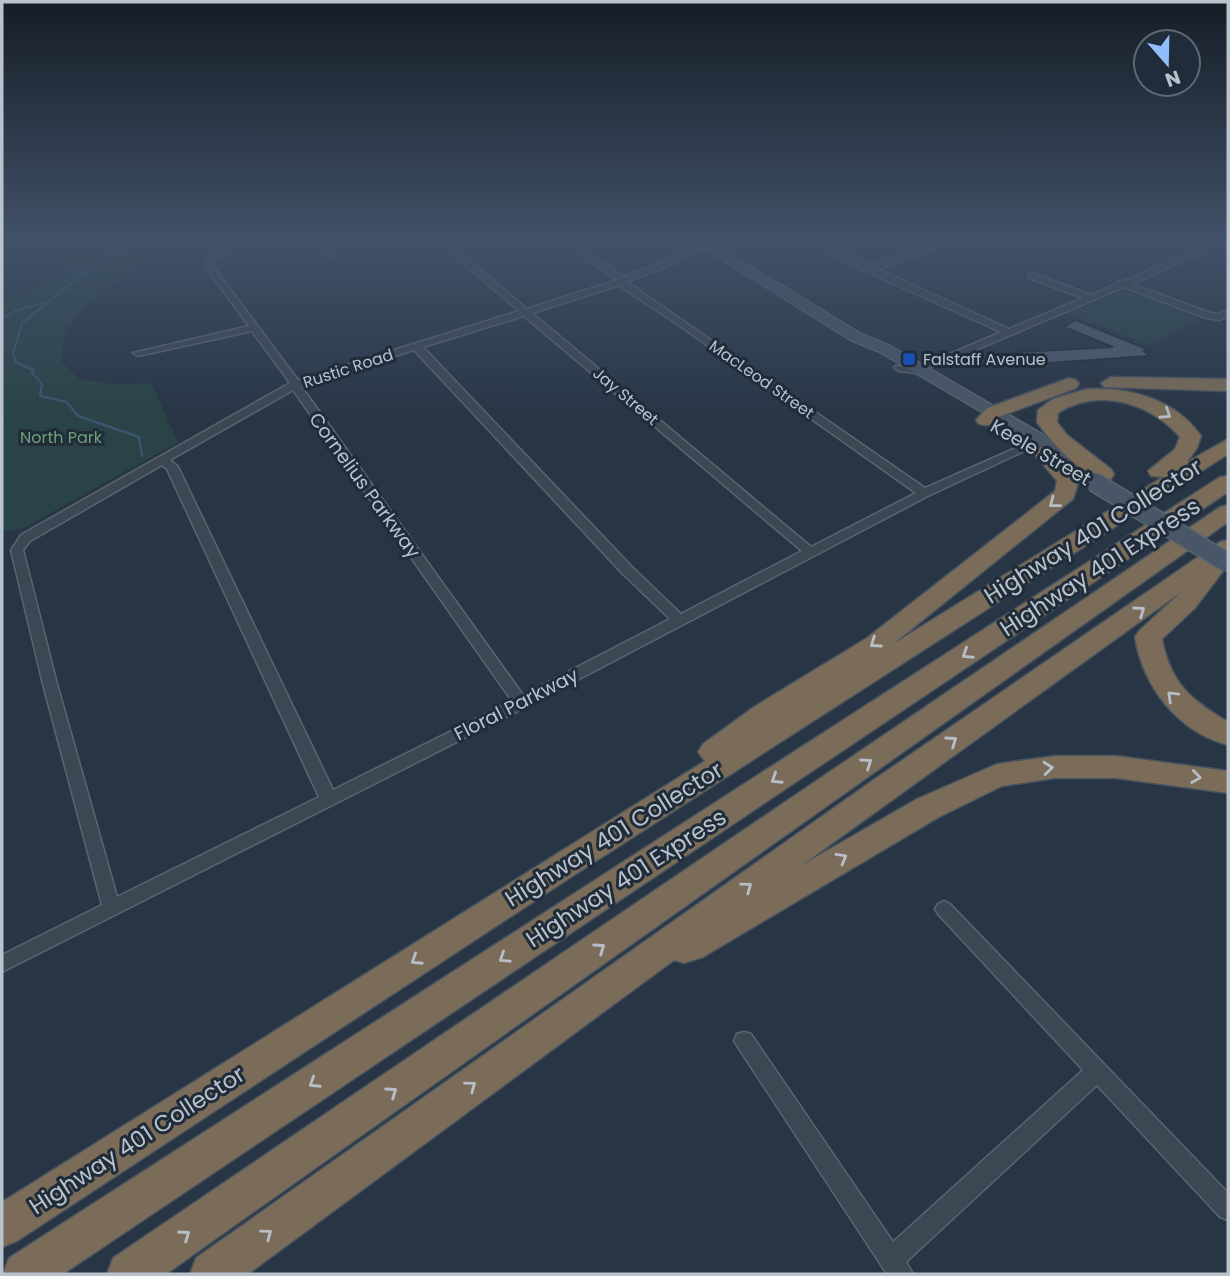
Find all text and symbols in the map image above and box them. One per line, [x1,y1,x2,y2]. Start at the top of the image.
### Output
north arrow [1132,28,1202,98]
text: N [1161,63,1184,94]
street label: MacLeod Street [705,335,819,424]
street label: Rustic Road [300,343,396,394]
place label: Falstaff Avenue [923,348,1046,371]
marker: Falstaff Avenue [901,351,917,367]
street label: Jay Street [588,362,664,431]
one-way arrow [1158,405,1171,418]
street label: Cornelius Parkway [302,407,427,564]
street label: Keele Street [985,413,1096,492]
park label: North Park [20,426,103,449]
street label: Highway 401 Collector [978,451,1208,611]
street label: Highway 401 Express [994,490,1206,644]
one-way arrow [1050,495,1063,507]
one-way arrow [1132,607,1145,619]
one-way arrow [870,635,883,647]
one-way arrow [961,646,974,659]
street label: Floral Parkway [450,661,583,747]
one-way arrow [1168,692,1181,705]
one-way arrow [945,736,958,749]
street label: Highway 401 Collector [499,754,729,914]
one-way arrow [859,758,872,771]
one-way arrow [1042,761,1054,776]
one-way arrow [1190,770,1202,785]
one-way arrow [771,771,784,784]
street label: Highway 401 Express [520,801,732,955]
one-way arrow [835,853,848,866]
one-way arrow [739,882,752,895]
one-way arrow [592,943,605,956]
one-way arrow [499,950,512,963]
one-way arrow [411,952,424,965]
street label: Highway 401 Collector [23,1058,251,1222]
one-way arrow [309,1075,322,1088]
one-way arrow [463,1082,476,1094]
one-way arrow [385,1087,398,1100]
one-way arrow [178,1230,191,1243]
one-way arrow [259,1230,272,1242]

